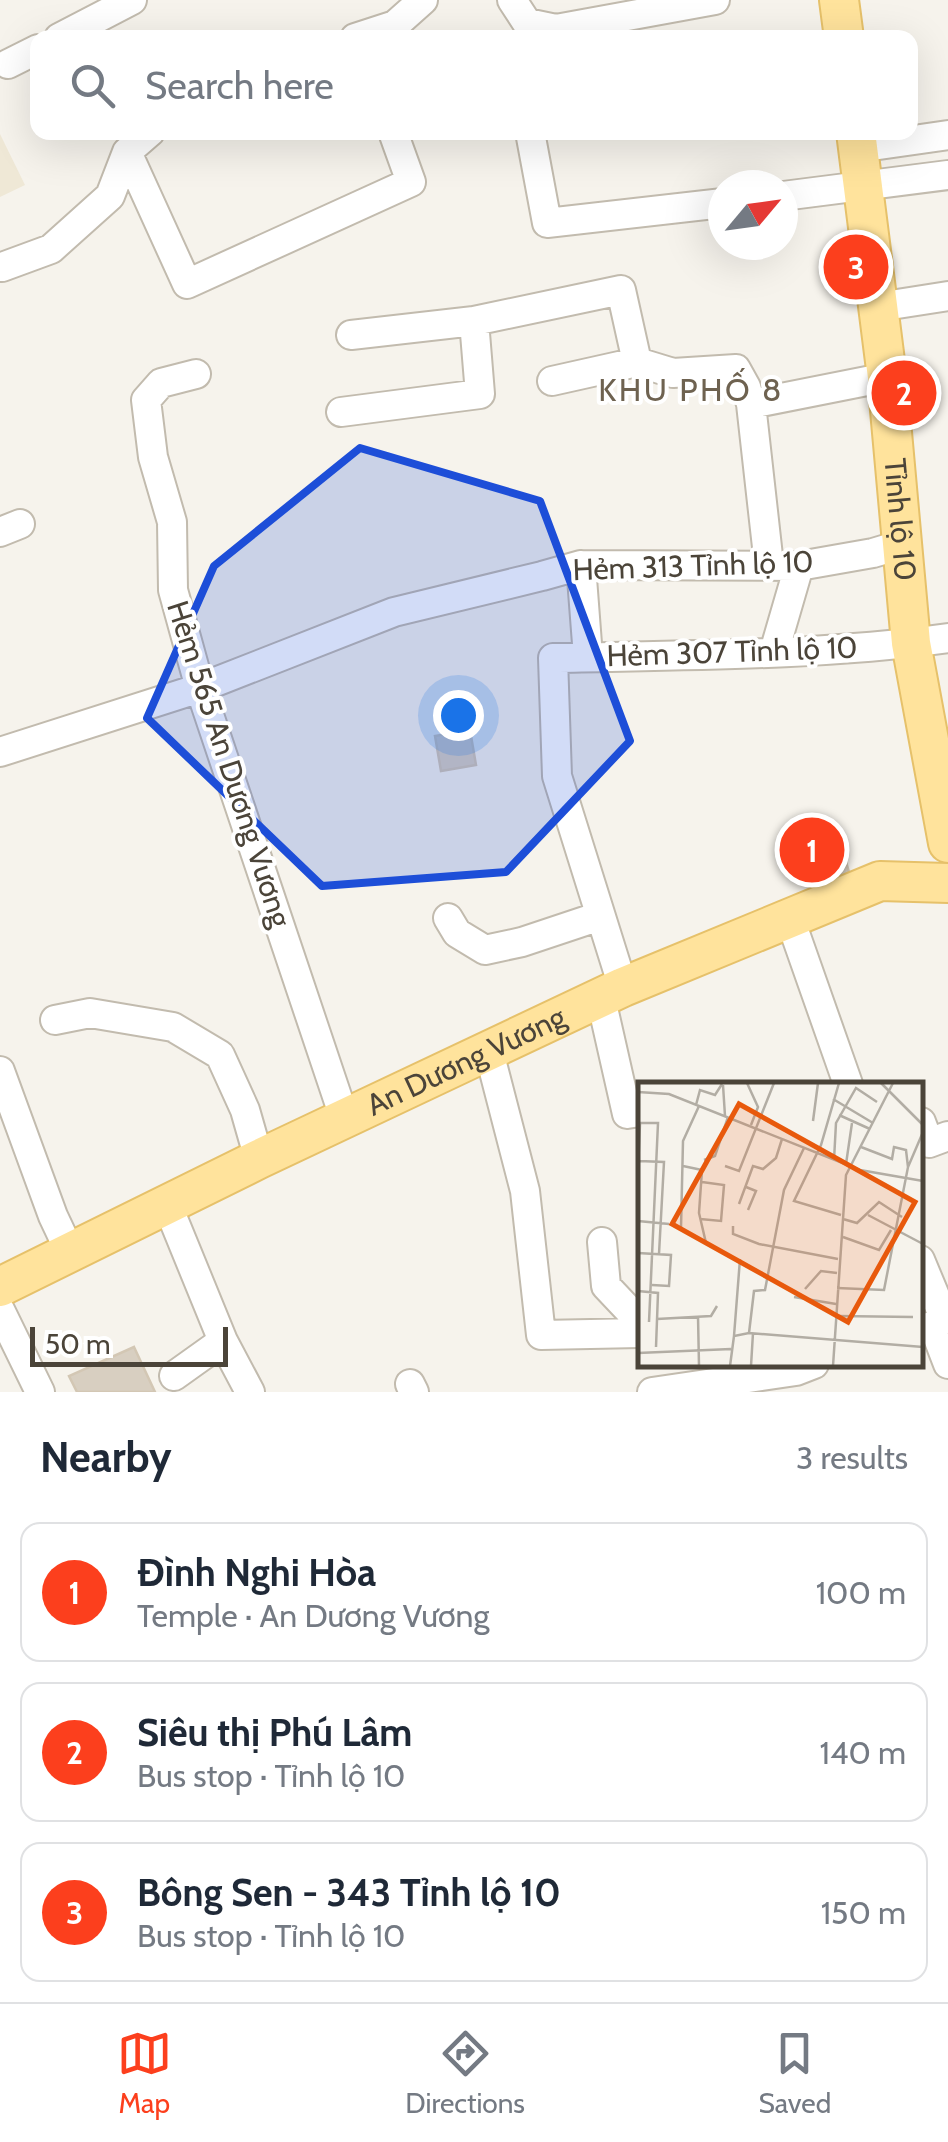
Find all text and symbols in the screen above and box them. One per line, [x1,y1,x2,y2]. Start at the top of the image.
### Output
search box [30,30,918,140]
icon: search [65,58,120,113]
text: Search here [145,62,334,109]
north arrow [708,170,798,260]
pin: 3 [824,230,888,304]
pin: 2 [872,356,936,430]
district label: KHU PHỐ 8 [598,368,784,409]
street label: Tỉnh lộ 10 [876,457,924,582]
street label: Hẻm 313 Tỉnh lộ 10 [572,543,814,588]
street label: Hẻm 565 An Dương Vương [159,596,300,933]
street label: Hẻm 307 Tỉnh lộ 10 [606,629,858,674]
your location [433,690,484,741]
pin: 1 [780,812,844,888]
street label: An Dương Vương [361,997,572,1123]
inset map [638,1082,923,1367]
scale bar [30,1322,228,1366]
text: 50 m [45,1327,111,1361]
text: Nearby [40,1431,172,1483]
text: 3 results [796,1438,908,1477]
text: Đình Nghi Hòa [137,1549,376,1596]
text: 1 [69,1573,80,1612]
text: 100 m [816,1573,906,1612]
text: Temple · An Dương Vương [137,1596,489,1635]
text: Siêu thị Phú Lâm [137,1709,412,1756]
text: 2 [66,1733,83,1772]
text: 140 m [819,1733,906,1772]
text: Bus stop · Tỉnh lộ 10 [137,1756,405,1795]
text: Bông Sen - 343 Tỉnh lộ 10 [137,1869,561,1916]
text: 3 [66,1893,83,1932]
text: 150 m [821,1893,906,1932]
text: Bus stop · Tỉnh lộ 10 [137,1916,405,1955]
tab: Map [117,2026,172,2120]
tab: Directions [405,2026,525,2120]
tab: Saved [759,2026,831,2120]

